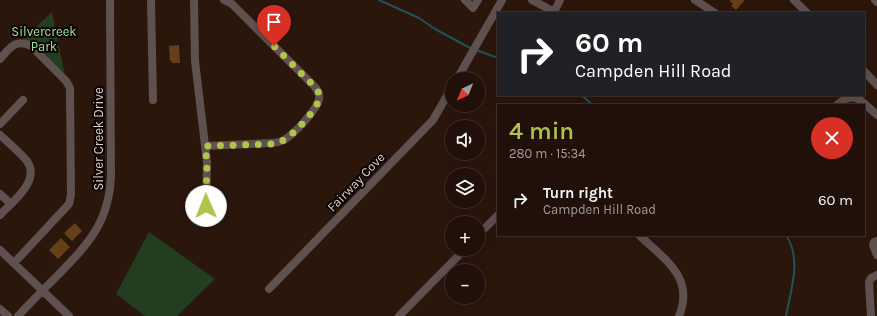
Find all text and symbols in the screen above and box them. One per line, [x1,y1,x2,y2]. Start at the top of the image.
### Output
pin [257,5,291,46]
icon: arrive [263,11,285,33]
park label: Silvercreek Park [11,24,77,54]
text: 60 m [575,26,643,59]
icon: right [509,28,561,80]
text: Campden Hill Road [575,60,732,82]
north arrow [445,72,485,112]
map controls [445,72,485,304]
street label: Silver Creek Drive [91,87,106,191]
text: 4 min [509,117,574,145]
button: close [811,117,853,159]
button: sound [445,120,485,160]
text: 280 m · 15:34 [509,146,586,161]
street label: Fairway Cove [324,149,388,215]
button: layers [445,168,485,208]
text: Turn right [543,184,613,202]
position arrow [185,185,227,227]
icon: right [509,189,531,211]
text: 60 m [818,191,853,209]
text: Campden Hill Road [543,202,656,217]
button: + [445,216,485,256]
button: − [445,264,485,304]

